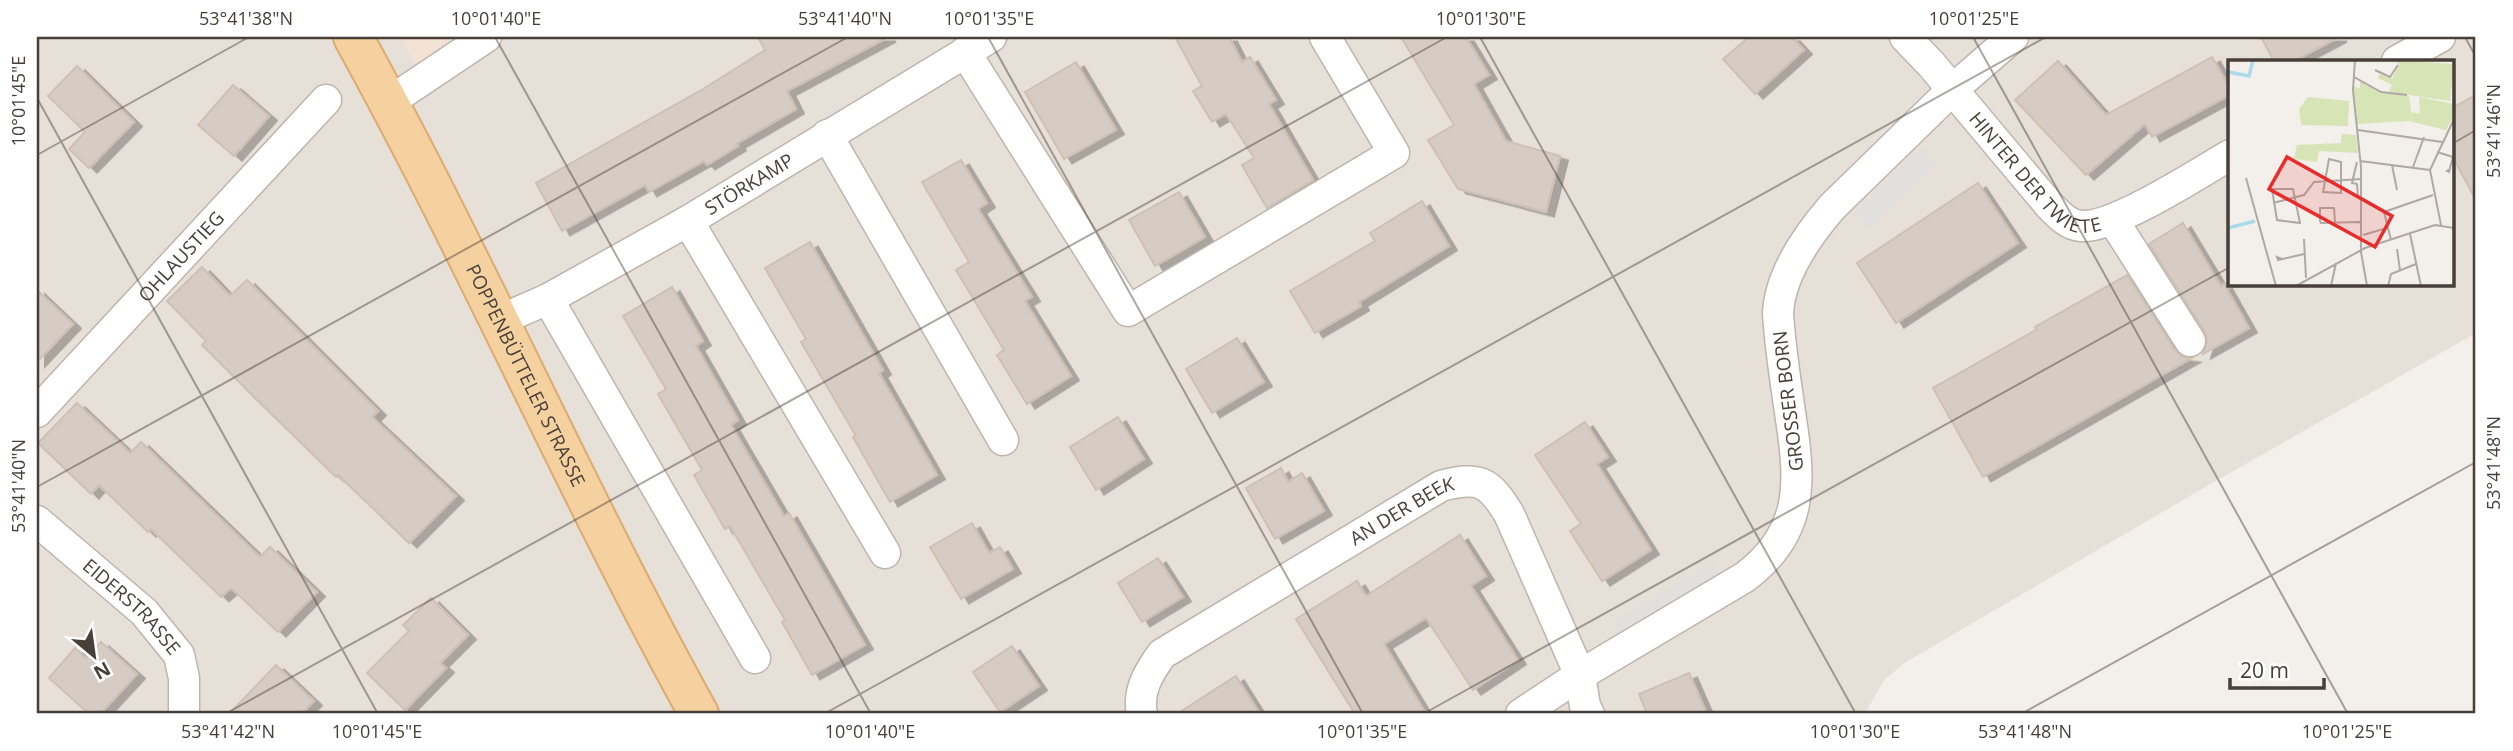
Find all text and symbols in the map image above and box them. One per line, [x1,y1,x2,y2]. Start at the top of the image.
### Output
text: 53°41'38"N [199,6,293,30]
text: 10°01'40"E [451,6,541,30]
text: 53°41'40"N [798,6,892,30]
text: 10°01'35"E [944,6,1034,30]
text: 10°01'30"E [1436,6,1526,30]
text: 10°01'25"E [1929,6,2019,30]
text: 10°01'45"E [6,56,30,146]
inset map [2228,60,2454,285]
text: 53°41'46"N [2481,84,2505,178]
street label: HINTER DER TWIETE [1963,106,2104,239]
street label: STÖRKAMP [700,147,798,221]
street label: OHLAUSTIEG [132,205,230,308]
street label: POPPENBÜTTELER STRASSE [460,260,592,491]
street label: GROSSER BORN [1766,329,1810,473]
text: 53°41'48"N [2481,416,2505,510]
text: 53°41'40"N [6,439,30,533]
street label: AN DER BEEK [1345,470,1457,551]
street label: EIDERSTRASSE [77,553,187,660]
north arrow [60,622,130,692]
scale bar [2230,646,2324,690]
text: N [89,656,115,686]
text: 20 m [2240,656,2289,684]
text: 53°41'42"N [181,719,275,743]
text: 10°01'45"E [332,719,422,743]
text: 10°01'40"E [825,719,915,743]
text: 10°01'35"E [1317,719,1407,743]
text: 10°01'30"E [1810,719,1900,743]
text: 53°41'48"N [1978,719,2072,743]
text: 10°01'25"E [2302,719,2392,743]

